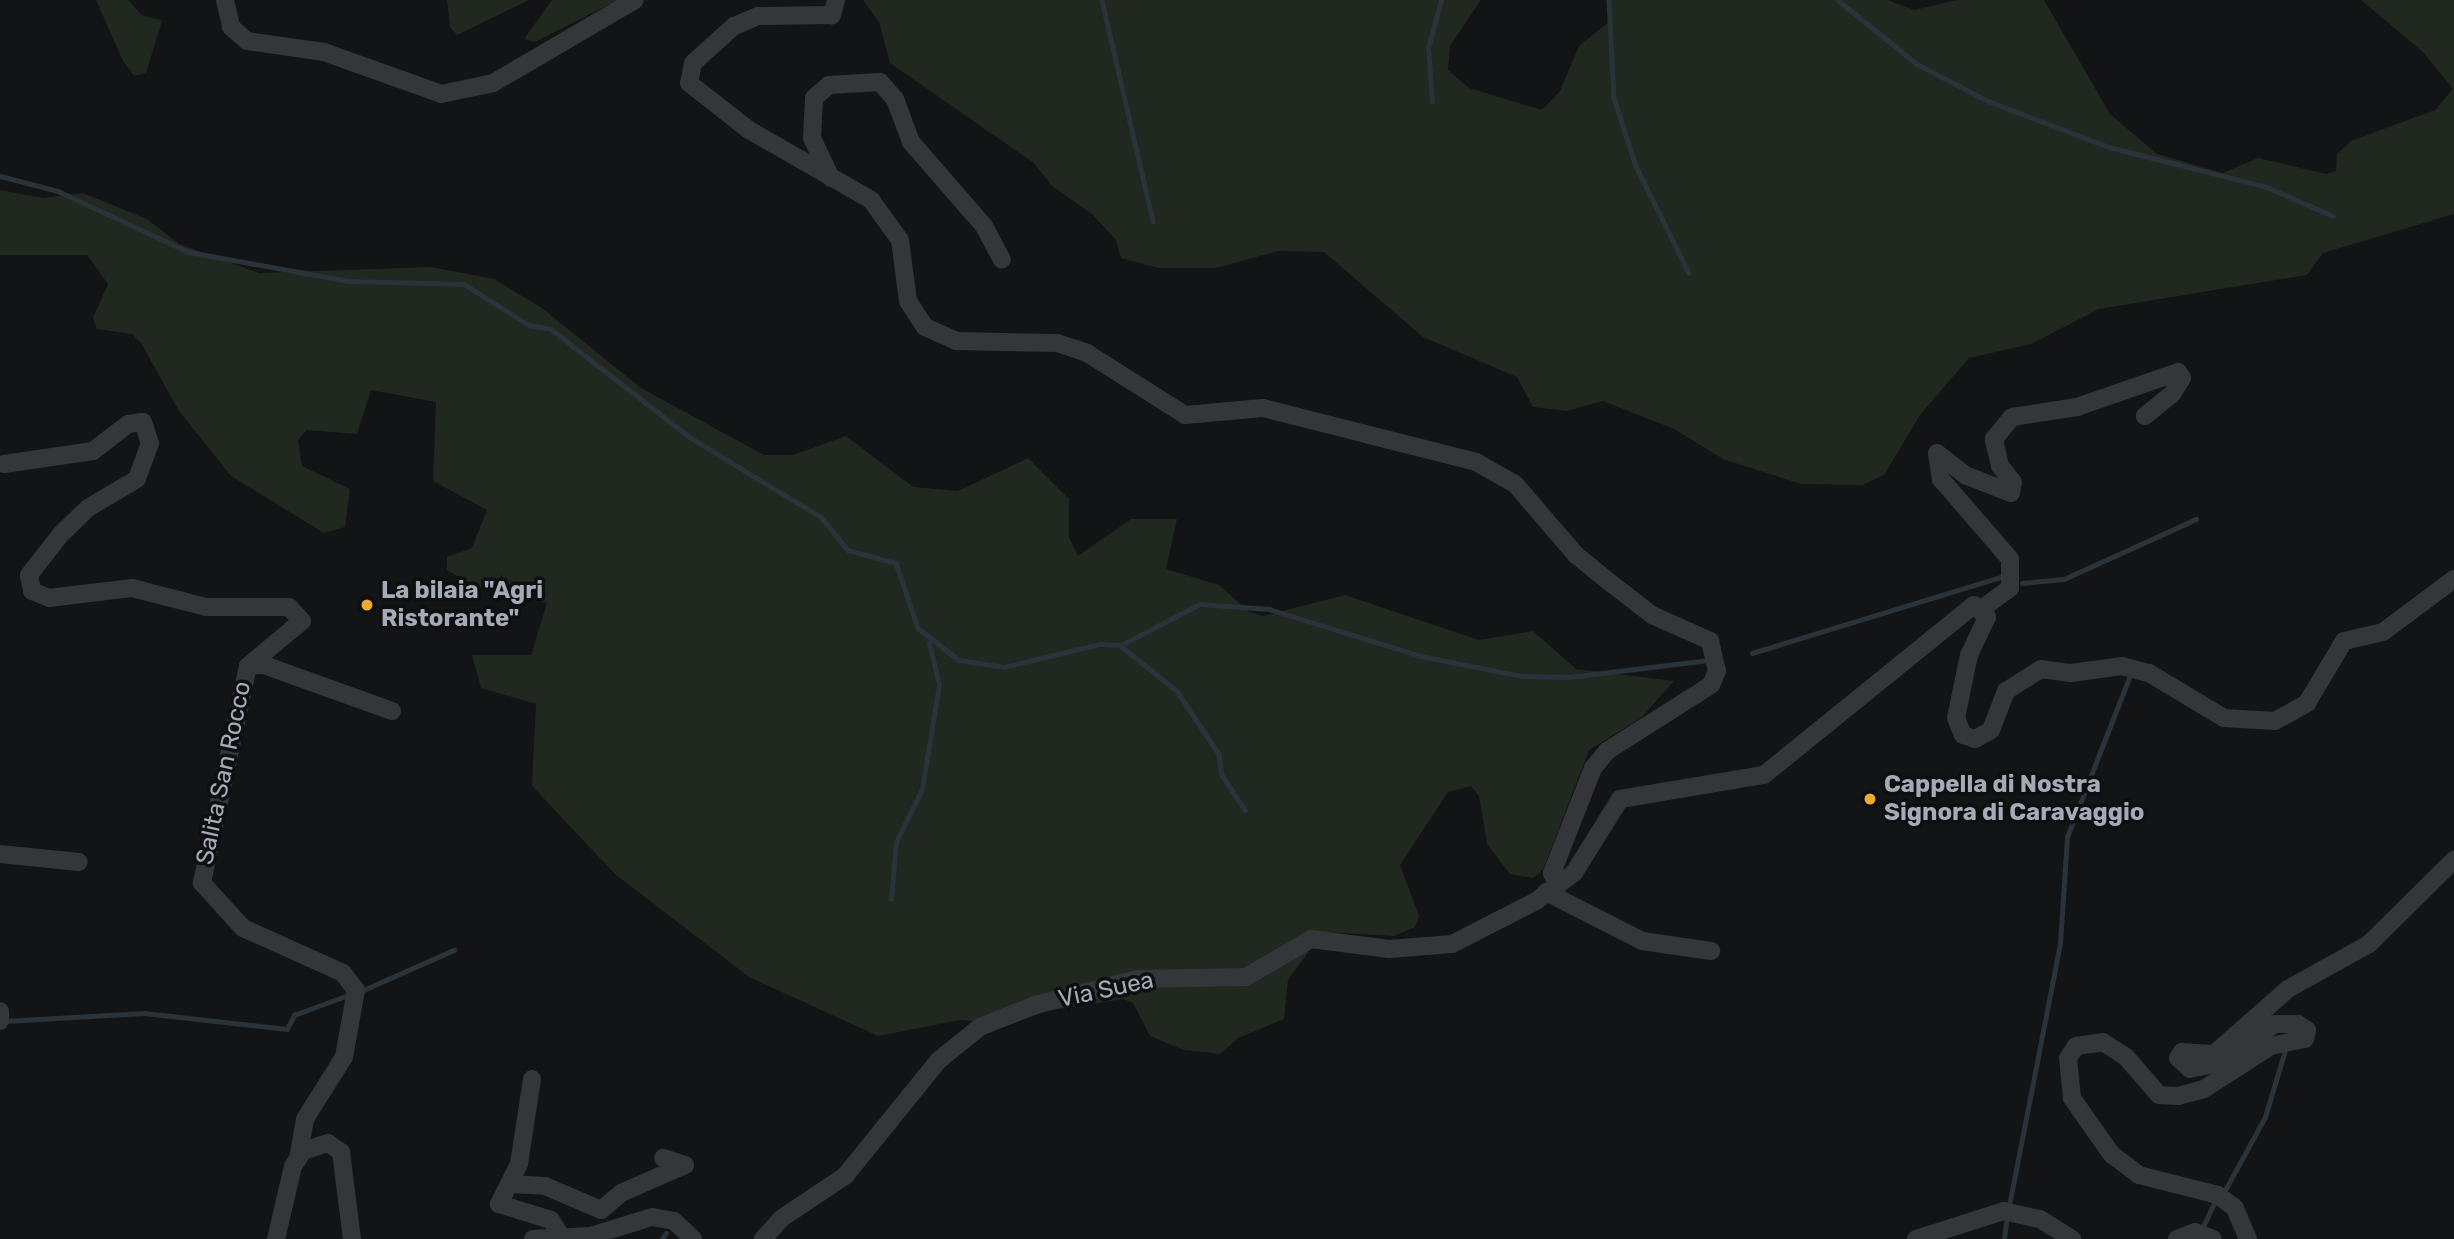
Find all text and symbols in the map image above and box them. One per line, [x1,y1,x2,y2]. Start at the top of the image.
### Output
place label: La bilaia "Agri Ristorante" [381,577,543,633]
marker: La bilaia "Agri Ristorante" [359,597,375,613]
street label: Salita San Rocco [191,679,257,867]
place label: Cappella di Nostra Signora di Caravaggio [1884,771,2145,827]
marker: Cappella di Nostra Signora di Caravaggio [1862,791,1878,807]
street label: Via Suea [1056,966,1156,1014]

